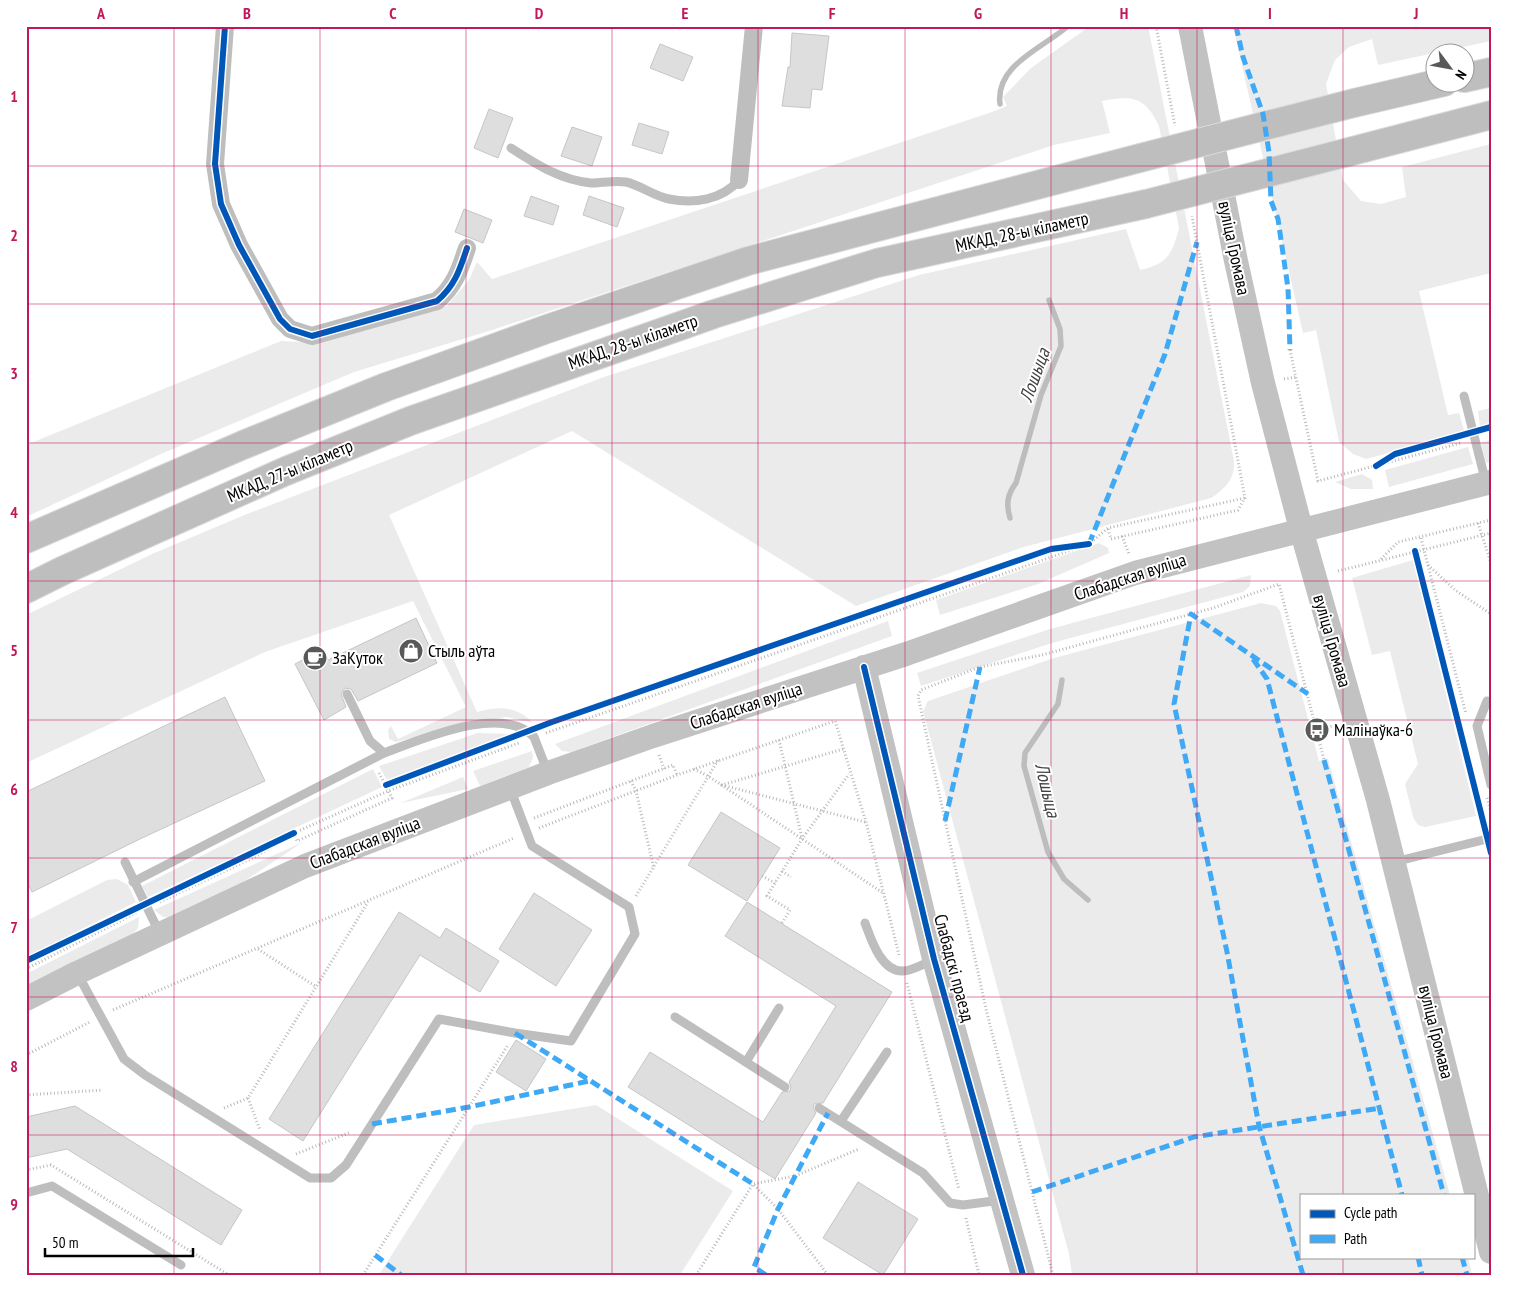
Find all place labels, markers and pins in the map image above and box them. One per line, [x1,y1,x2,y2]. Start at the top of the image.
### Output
shop icon: Стыль аўта [398,638,424,664]
place label: Стыль аўта [428,639,495,662]
cafe icon: ЗаКуток [302,645,328,671]
place label: ЗаКуток [332,646,383,669]
bus stop icon: Малінаўка-6 [1304,717,1330,743]
place label: Малінаўка-6 [1334,718,1413,741]

